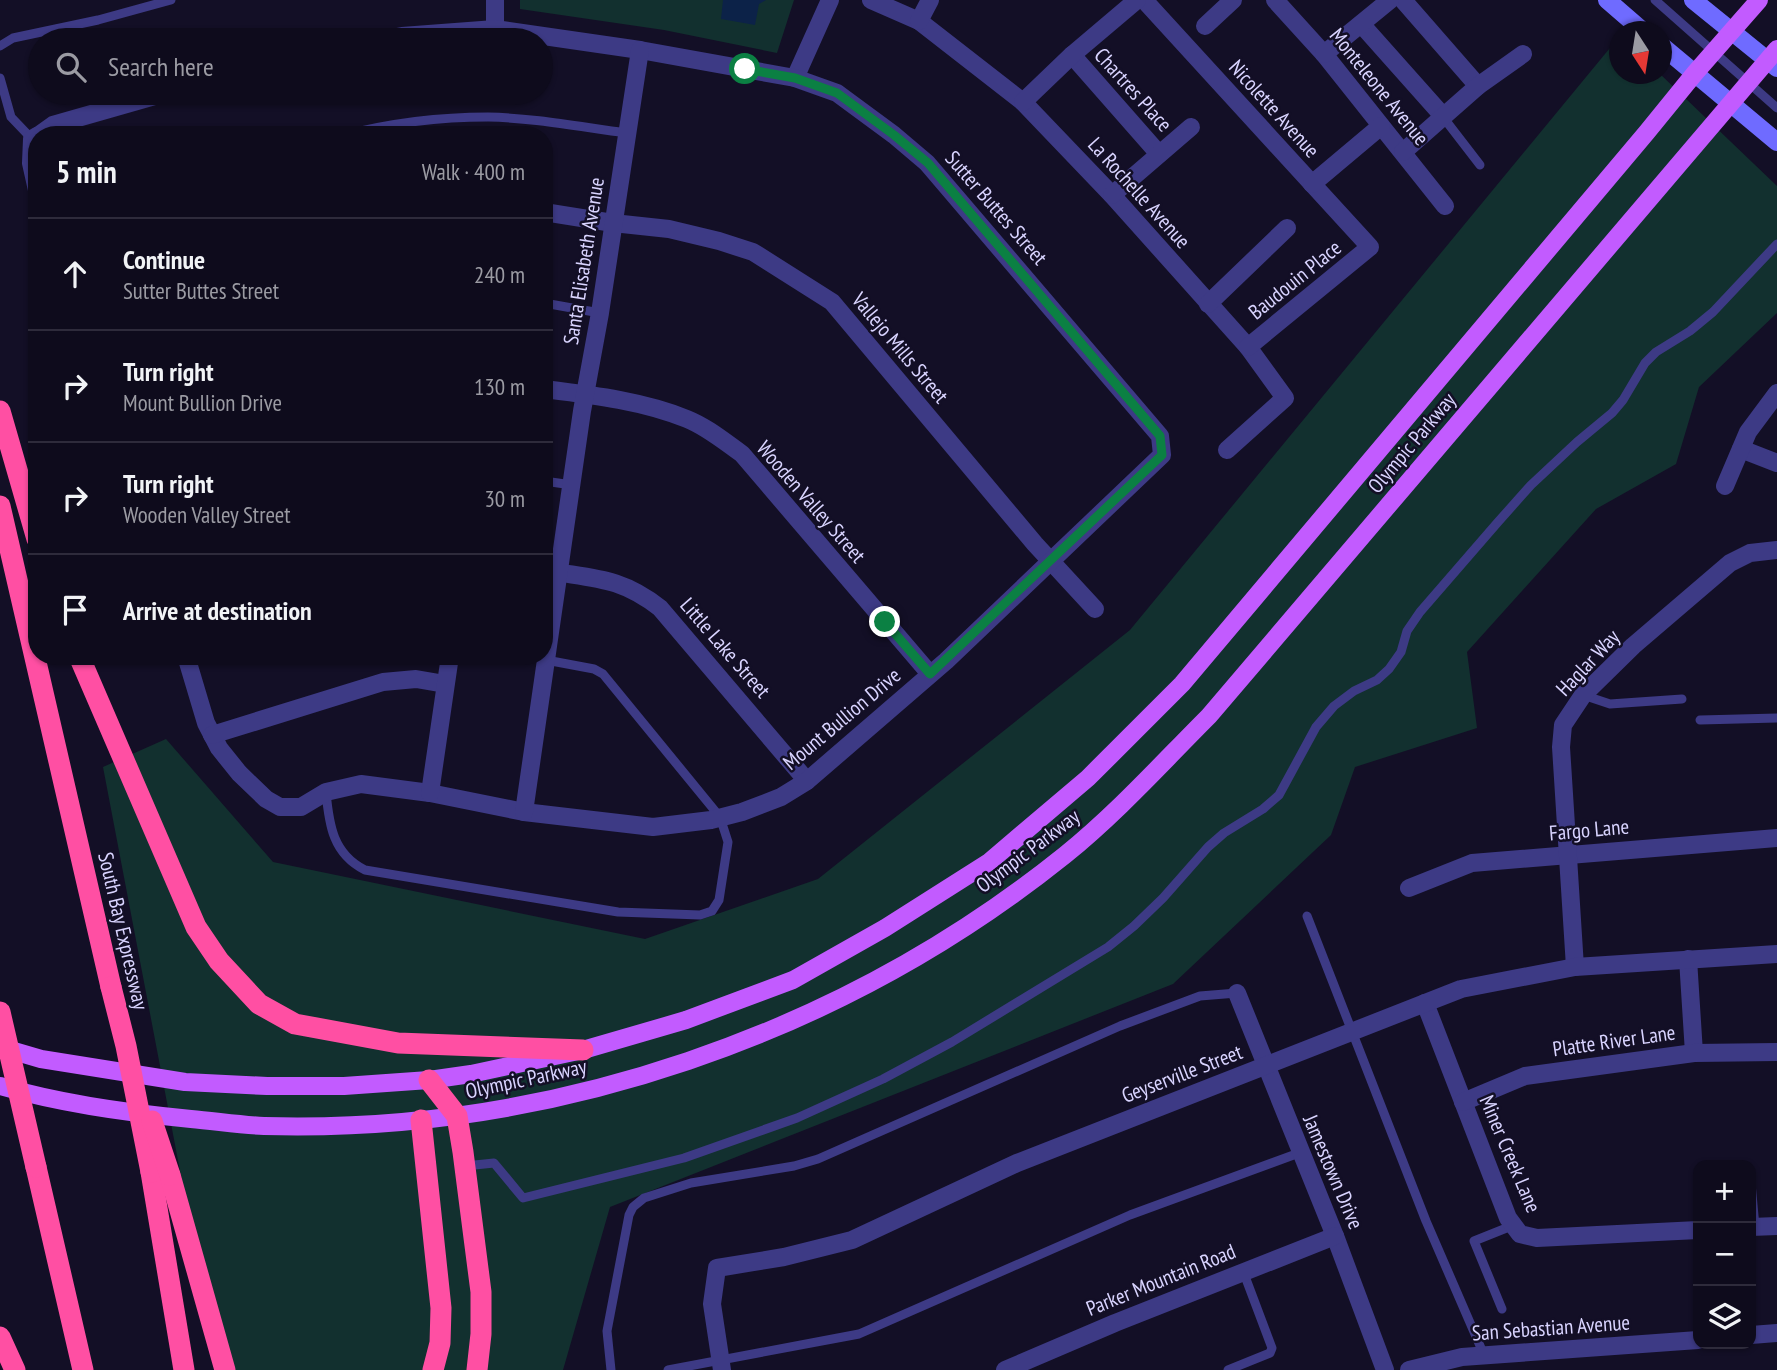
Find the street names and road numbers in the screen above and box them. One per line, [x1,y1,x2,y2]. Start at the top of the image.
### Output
street label: Monteleone Avenue [1324,23,1435,151]
street label: Chartres Place [1089,42,1178,137]
street label: Nicolette Avenue [1223,54,1325,163]
street label: La Rochelle Avenue [1082,131,1196,254]
street label: Sutter Buttes Street [939,145,1053,270]
street label: Santa Elisabeth Avenue [557,175,610,346]
street label: Baudouin Place [1243,234,1346,325]
street label: Vallejo Mills Street [846,286,955,409]
street label: Olympic Parkway [1362,387,1462,499]
street label: Wooden Valley Street [751,435,872,568]
street label: Little Lake Street [674,592,776,704]
street label: Haglar Way [1550,624,1625,702]
street label: Mount Bullion Drive [777,662,906,776]
street label: Olympic Parkway [970,803,1085,898]
street label: Fargo Lane [1548,813,1630,846]
street label: South Bay Expressway [92,850,155,1012]
street label: Platte River Lane [1551,1019,1677,1062]
street label: Geyserville Street [1118,1038,1246,1109]
street label: Olympic Parkway [463,1052,589,1105]
street label: Miner Creek Lane [1474,1091,1547,1217]
street label: Jamestown Drive [1297,1110,1370,1233]
street label: Parker Mountain Road [1082,1237,1240,1322]
street label: San Sebastian Avenue [1471,1309,1631,1346]

